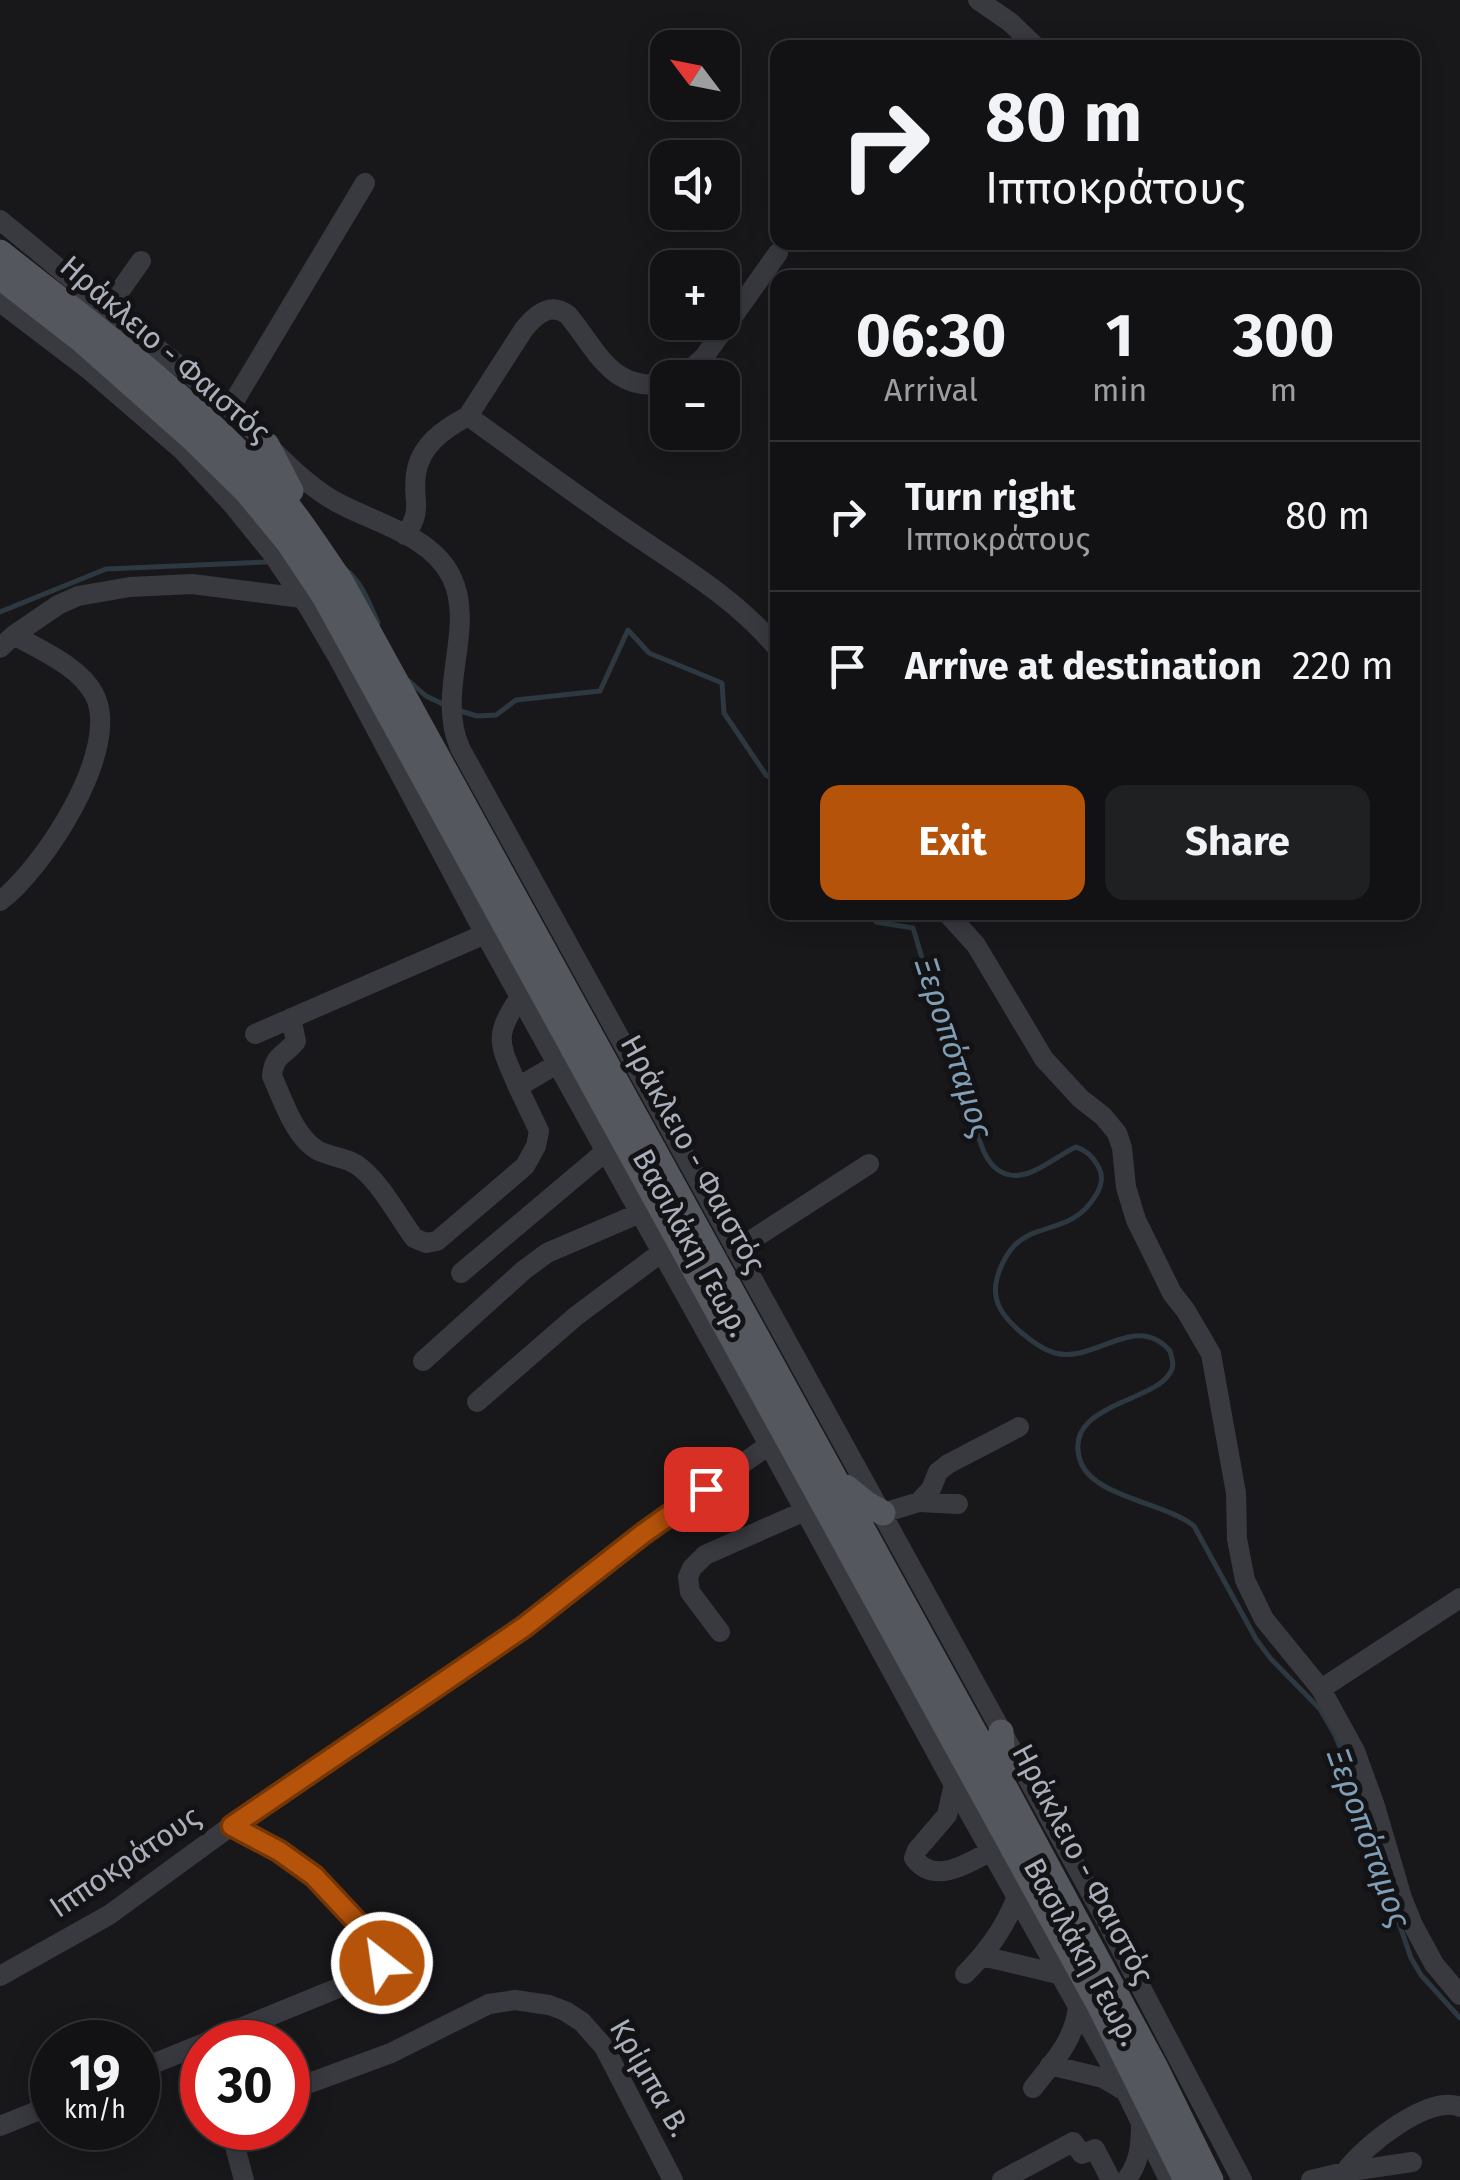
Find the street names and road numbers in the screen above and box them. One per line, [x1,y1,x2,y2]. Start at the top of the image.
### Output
street label: Ηράκλειο - Φαιστός [53,248,277,450]
street label: Ηράκλειο - Φαιστός [613,1029,773,1279]
street label: Βασιλάκη Γεωρ. [625,1143,757,1343]
street label: Ηράκλειο - Φαιστός [1005,1738,1161,1990]
street label: Ιπποκράτους [43,1799,207,1925]
street label: Βασιλάκη Γεωρ. [1016,1852,1148,2052]
street label: Κρίμπα Β. [602,2013,698,2143]

